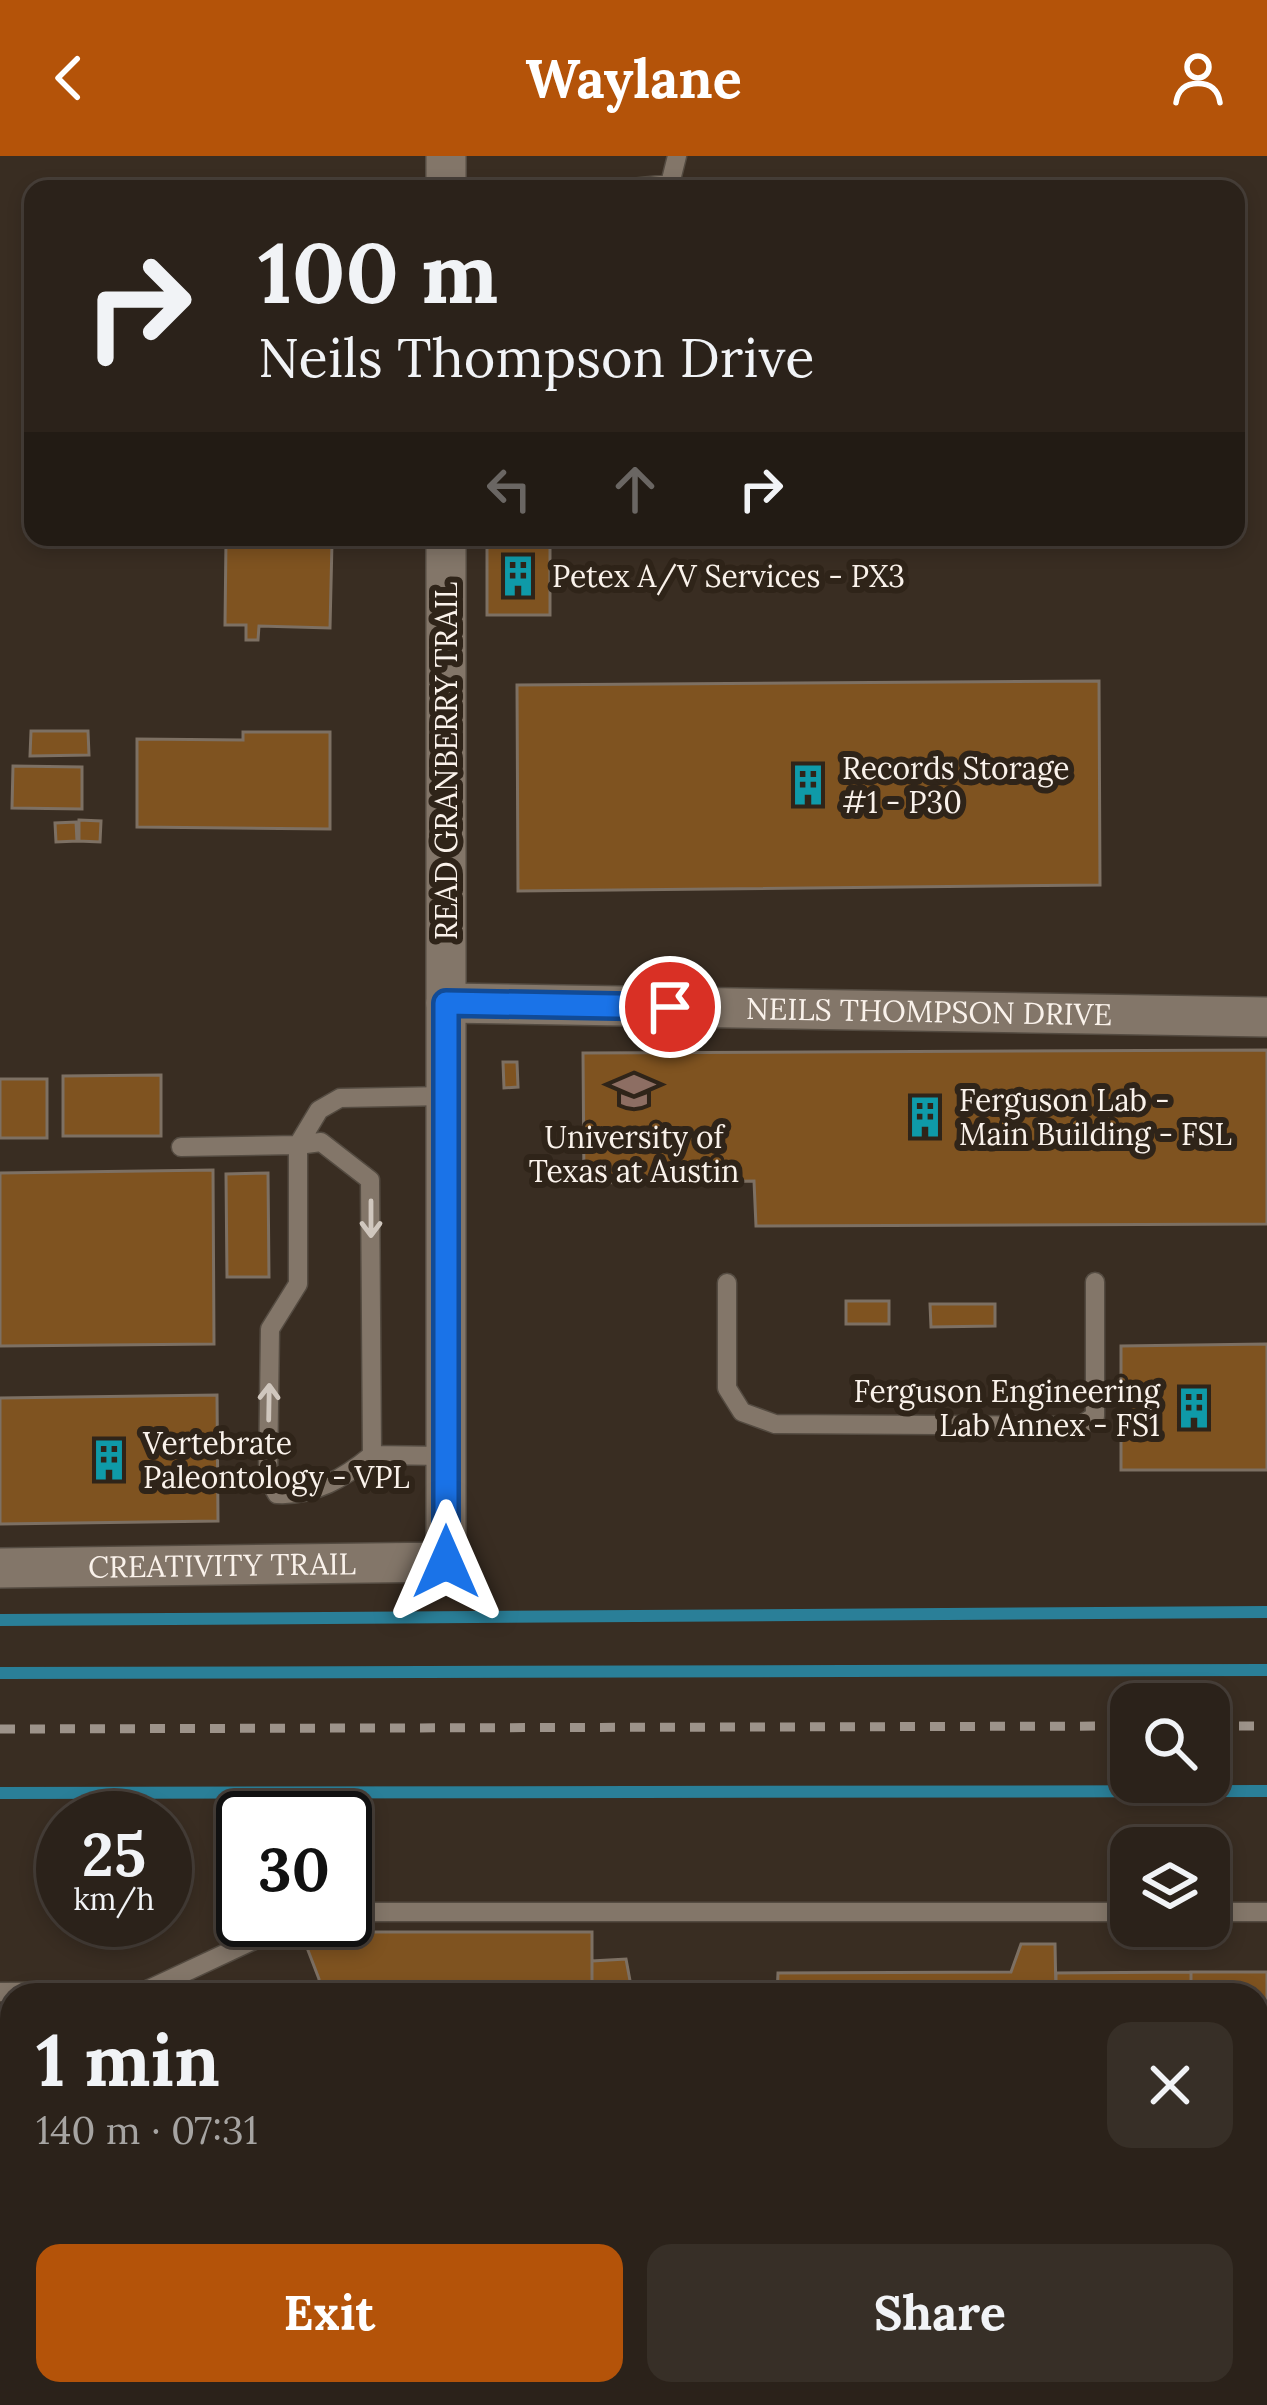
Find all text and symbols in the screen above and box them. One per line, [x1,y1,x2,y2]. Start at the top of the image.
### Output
text: Waylane [525,44,742,113]
icon: back [36,45,102,111]
icon: person [1165,45,1231,111]
text: 100 m [258,218,498,326]
icon: right [60,228,216,384]
text: Neils Thompson Drive [258,323,815,392]
icon: left [476,456,542,522]
icon: ahead [602,456,668,522]
icon: right [728,456,794,522]
building icon: Petex A/V Services - PX3 [495,553,541,599]
place label: Petex A/V Services - PX3 [552,557,905,596]
street label: READ GRANBERRY TRAIL [427,582,465,940]
place label: Records Storage #1 - P30 [842,749,1070,821]
building icon: Records Storage #1 - P30 [785,762,831,808]
pin [619,956,721,1058]
icon: arrive [637,974,703,1040]
street label: NEILS THOMPSON DRIVE [746,989,1112,1033]
school or university icon: University of Texas at Austin [611,1068,657,1114]
place label: Ferguson Lab - Main Building - FSL [959,1081,1232,1154]
building icon: Ferguson Lab - Main Building - FSL [902,1094,948,1140]
place label: University of Texas at Austin [529,1118,739,1190]
one-way arrow [359,1199,382,1238]
place label: Ferguson Engineering Lab Annex - FS1 [853,1372,1161,1444]
one-way arrow [258,1383,280,1422]
building icon: Ferguson Engineering Lab Annex - FS1 [1171,1385,1217,1431]
place label: Vertebrate Paleontology - VPL [142,1424,410,1497]
building icon: Vertebrate Paleontology - VPL [86,1437,132,1483]
position arrow [383,1499,509,1625]
street label: CREATIVITY TRAIL [88,1544,356,1586]
map controls [1110,1683,1230,1947]
button: search [1110,1683,1230,1803]
speed limit sign: 30 [216,1791,372,1947]
text: 25 [82,1816,146,1892]
button: layers [1110,1827,1230,1947]
text: km/h [73,1880,155,1918]
text: 1 min [36,2014,220,2106]
button: close [1107,2022,1233,2148]
text: 140 m · 07:31 [36,2105,258,2155]
button: Exit [36,2244,623,2382]
button: Share [647,2244,1233,2382]

